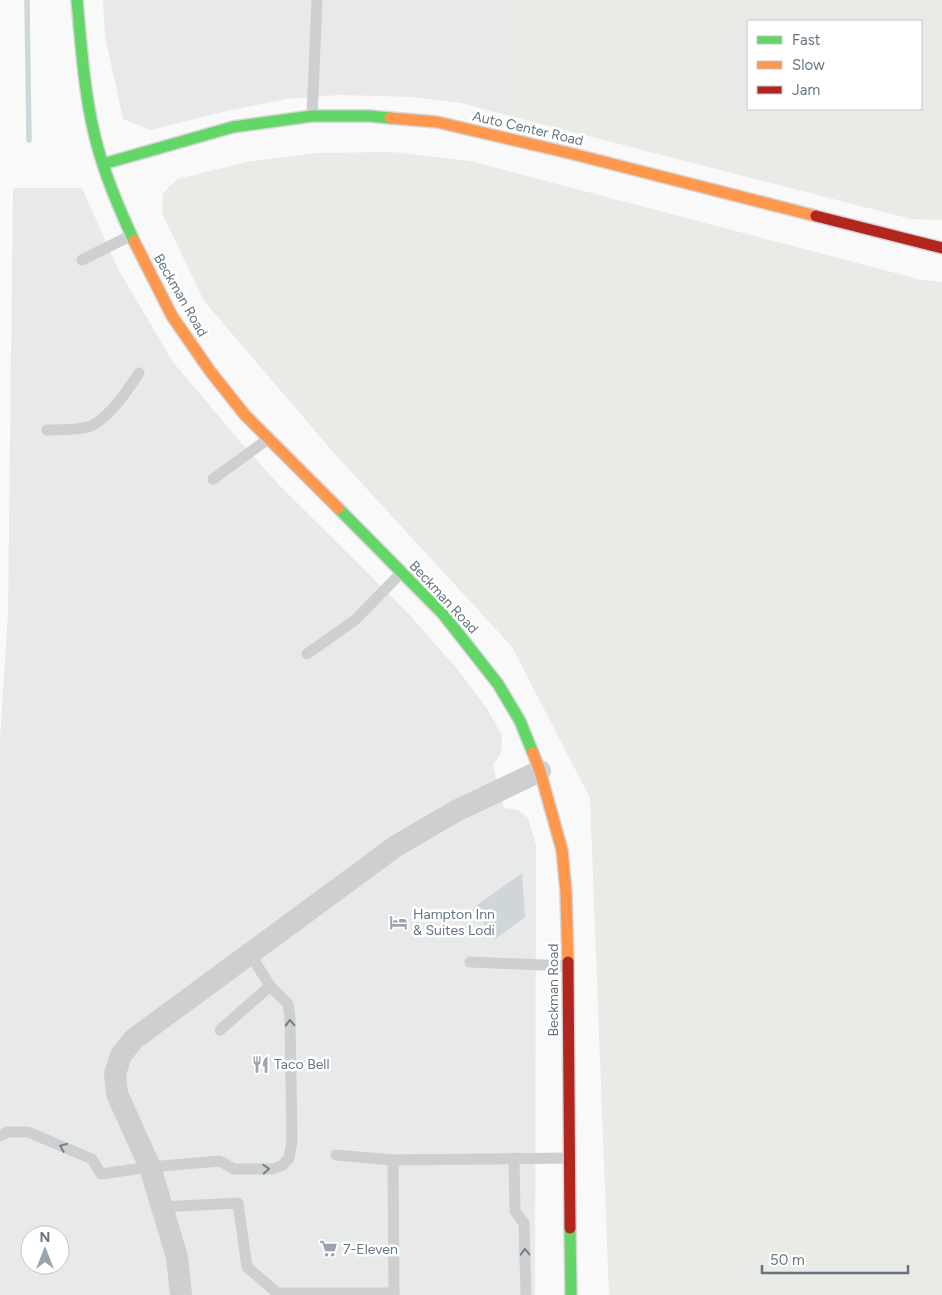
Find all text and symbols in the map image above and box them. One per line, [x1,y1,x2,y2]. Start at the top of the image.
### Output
legend [747,20,922,110]
text: Fast [792,31,821,49]
text: Slow [792,56,825,74]
text: Jam [792,81,820,99]
street label: Auto Center Road [471,107,585,149]
street label: Beckman Road [150,251,211,340]
street label: Beckman Road [406,557,482,637]
place label: Hampton Inn & Suites Lodi [413,906,495,939]
hotel icon: Hampton Inn & Suites Lodi [389,912,409,932]
street label: Beckman Road [545,943,562,1037]
one-way arrow [285,1018,296,1026]
restaurant icon: Taco Bell [250,1054,270,1074]
place label: Taco Bell [274,1056,330,1073]
one-way arrow [59,1142,68,1153]
one-way arrow [263,1163,271,1174]
north arrow [20,1225,70,1275]
text: N [40,1229,50,1246]
supermarket icon: 7-Eleven [319,1239,339,1259]
place label: 7-Eleven [343,1241,398,1258]
scale bar [762,1242,908,1274]
one-way arrow [520,1247,530,1255]
text: 50 m [770,1251,805,1269]

